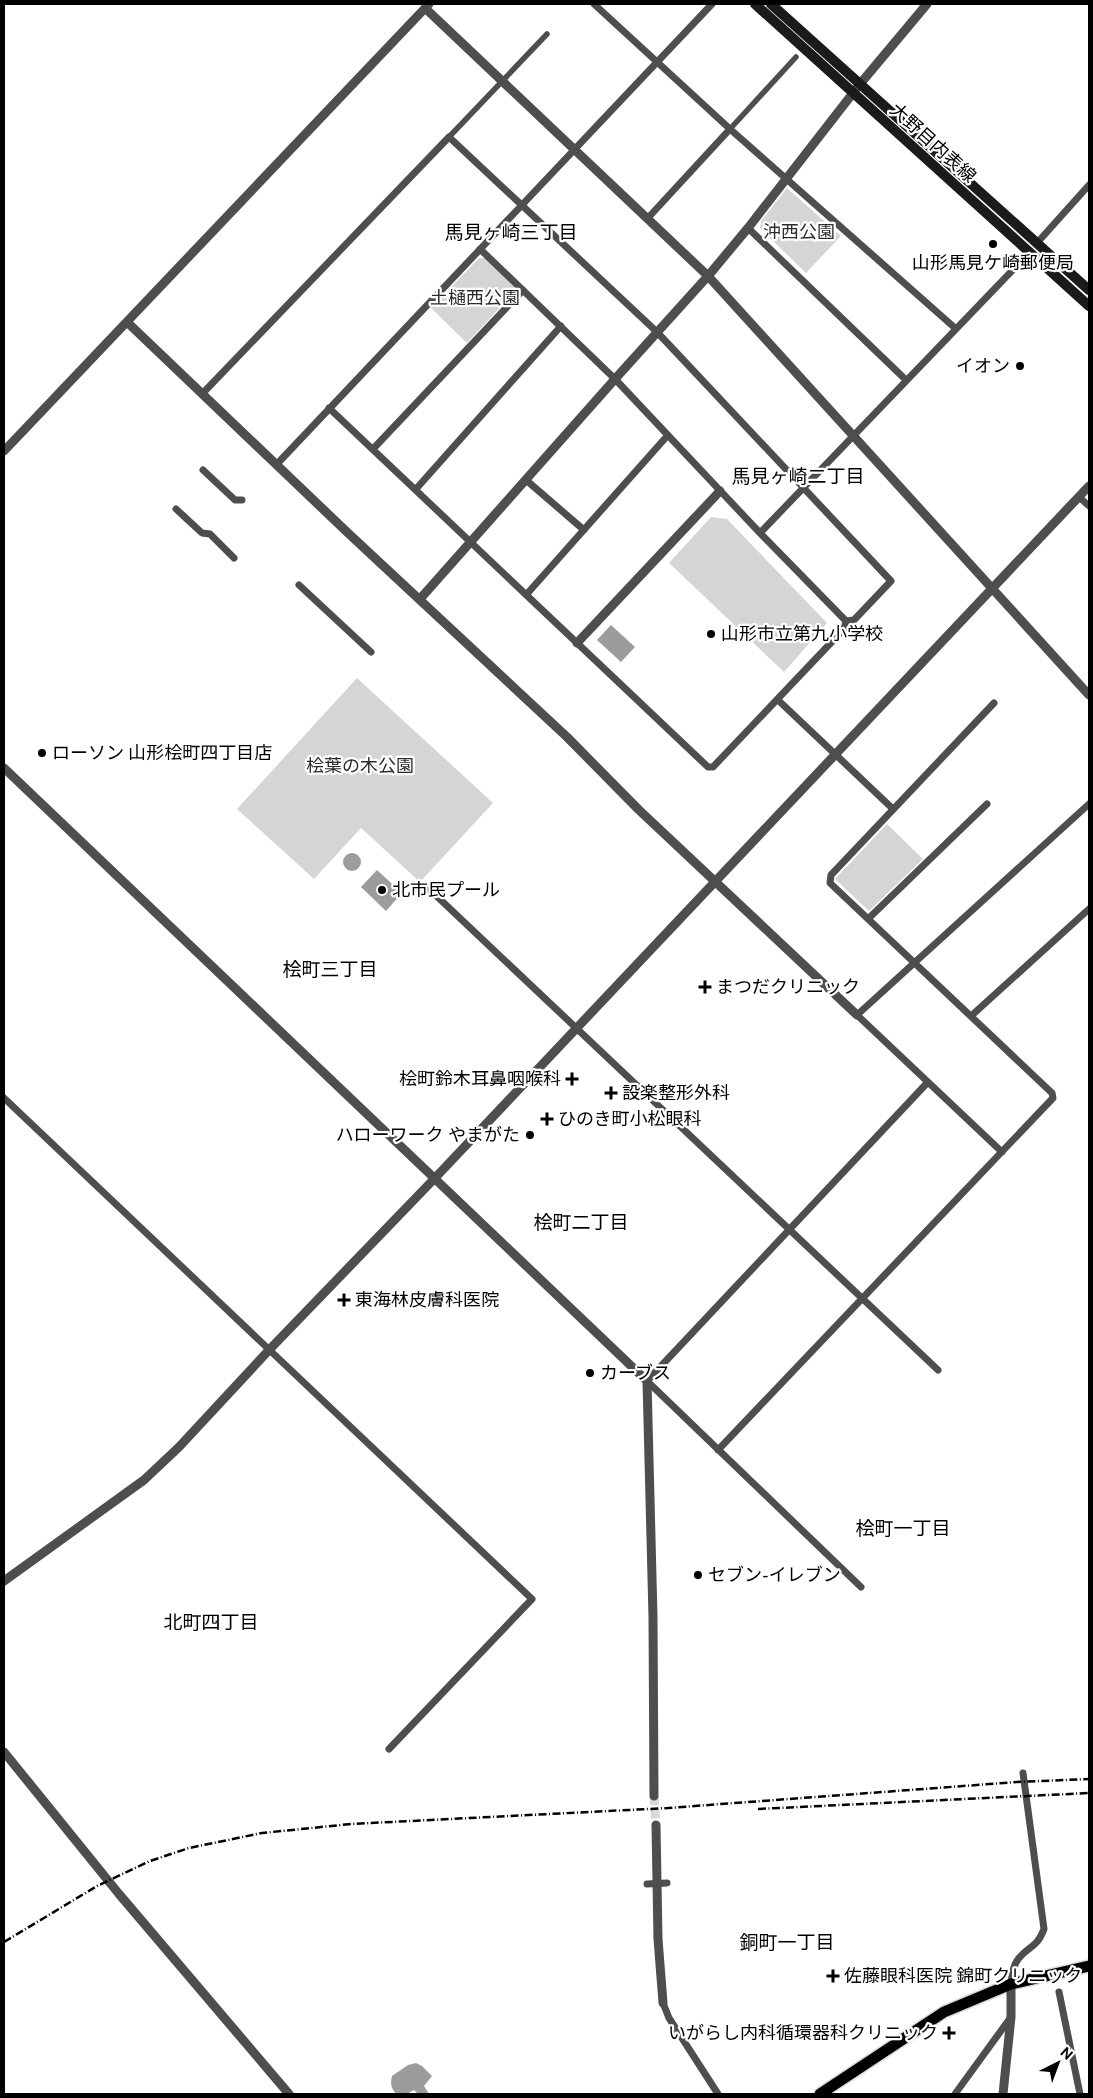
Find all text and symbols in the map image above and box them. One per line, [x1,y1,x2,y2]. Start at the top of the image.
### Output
street label: 大野目内表線 [886,99,980,187]
district label: 馬見ヶ崎三丁目 [444,221,578,243]
park label: 沖西公園 [763,221,835,242]
marker: 山形馬見ケ崎郵便局 [987,238,999,250]
place label: 山形馬見ケ崎郵便局 [912,252,1074,273]
park label: 土樋西公園 [430,287,520,308]
place label: イオン [956,355,1010,376]
marker: イオン [1014,360,1026,372]
district label: 馬見ヶ崎二丁目 [731,465,865,487]
place label: 山形市立第九小学校 [721,623,883,644]
marker: 山形市立第九小学校 [705,628,717,640]
place label: ローソン 山形桧町四丁目店 [52,742,272,763]
marker: ローソン 山形桧町四丁目店 [36,747,48,759]
park label: 桧葉の木公園 [306,755,414,776]
place label: 北市民プール [392,879,500,900]
marker: 北市民プール [376,884,388,896]
district label: 桧町三丁目 [282,958,378,980]
place label: まつだクリニック [716,976,860,997]
marker: まつだクリニック [698,980,712,994]
place label: 桧町鈴木耳鼻咽喉科 [399,1068,561,1089]
marker: 桧町鈴木耳鼻咽喉科 [565,1072,579,1086]
place label: 設楽整形外科 [622,1082,730,1103]
marker: 設楽整形外科 [604,1086,618,1100]
place label: ひのき町小松眼科 [558,1108,701,1129]
marker: ひのき町小松眼科 [540,1112,554,1126]
place label: ハローワーク やまがた [336,1124,520,1145]
marker: ハローワーク やまがた [524,1129,536,1141]
district label: 桧町二丁目 [533,1211,629,1233]
place label: 東海林皮膚科医院 [355,1289,499,1310]
marker: 東海林皮膚科医院 [337,1293,351,1307]
place label: カーブス [600,1362,671,1383]
marker: カーブス [584,1367,596,1379]
district label: 桧町一丁目 [855,1517,951,1539]
place label: セブン-イレブン [708,1564,841,1585]
marker: セブン-イレブン [692,1569,704,1581]
district label: 北町四丁目 [163,1611,259,1633]
district label: 銅町一丁目 [739,1931,835,1953]
place label: 佐藤眼科医院 錦町クリニック [844,1965,1082,1986]
marker: 佐藤眼科医院 錦町クリニック [826,1969,840,1983]
place label: いがらし内科循環器科クリニック [668,2022,938,2043]
marker: いがらし内科循環器科クリニック [942,2026,956,2040]
north arrow [1033,2038,1083,2088]
text: N [1057,2044,1076,2063]

